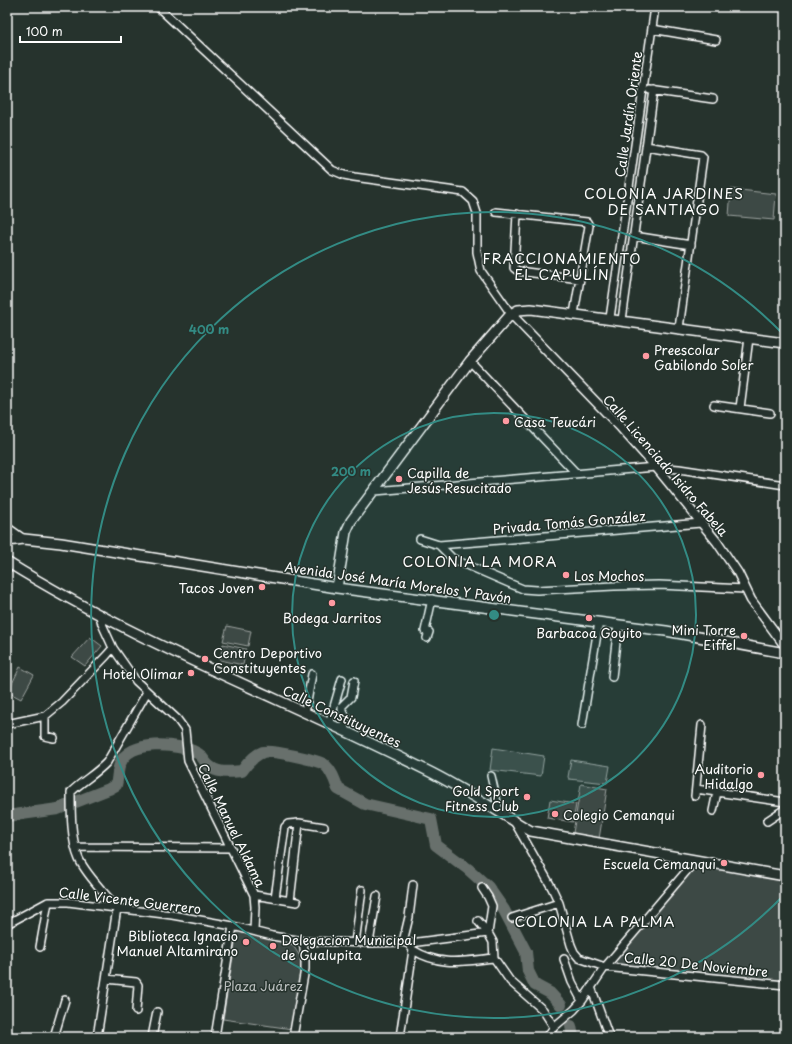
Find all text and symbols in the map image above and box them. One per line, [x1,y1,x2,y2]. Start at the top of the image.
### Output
scale bar [20,18,121,44]
text: 100 m [26,22,63,40]
street label: Calle Jardín Oriente [610,50,646,178]
district label: COLONIA JARDINES DE SANTIAGO [584,183,744,220]
district label: FRACCIONAMIENTO EL CAPULÍN [482,248,642,285]
text: 400 m [189,320,229,338]
place label: Preescolar Gabilondo Soler [654,340,755,374]
marker: Preescolar Gabilondo Soler [641,351,651,361]
street label: Calle Licenciado Isidro Fabela [599,390,734,541]
place label: Casa Teucári [514,412,596,431]
marker: Casa Teucári [501,416,511,426]
text: 200 m [331,462,371,480]
place label: Capilla de Jesús Resucitado [407,463,512,497]
marker: Capilla de Jesús Resucitado [394,474,404,484]
street label: Privada Tomás González [492,506,646,538]
district label: COLONIA LA MORA [403,551,557,572]
street label: Avenida José María Morelos Y Pavón [283,557,513,607]
place label: Los Mochos [574,566,644,585]
marker: Los Mochos [561,570,571,580]
place label: Tacos Joven [179,578,254,597]
marker: Tacos Joven [257,582,267,592]
marker: Bodega Jarritos [327,598,337,608]
place label: Bodega Jarritos [283,608,381,627]
centre of rings [487,608,501,622]
marker: Barbacoa Goyito [584,613,594,623]
place label: Mini Torre Eiffel [671,620,736,654]
place label: Barbacoa Goyito [536,623,642,642]
marker: Mini Torre Eiffel [739,631,749,641]
place label: Centro Deportivo Constituyentes [213,643,322,677]
marker: Centro Deportivo Constituyentes [200,654,210,664]
place label: Hotel Olimar [103,664,183,683]
marker: Hotel Olimar [186,668,196,678]
street label: Calle Constituyentes [280,680,404,752]
place label: Auditorio Hidalgo [695,759,753,793]
street label: Calle Manuel Aldama [194,760,271,891]
marker: Auditorio Hidalgo [756,770,766,780]
place label: Gold Sport Fitness Club [445,781,519,815]
marker: Gold Sport Fitness Club [522,792,532,802]
place label: Colegio Cemanqui [563,805,675,824]
marker: Colegio Cemanqui [550,809,560,819]
place label: Escuela Cemanqui [603,854,716,873]
marker: Escuela Cemanqui [719,858,729,868]
street label: Calle Vicente Guerrero [58,882,202,918]
district label: COLONIA LA PALMA [515,911,675,932]
place label: Biblioteca Ignacio Manuel Altamirano [117,926,238,960]
place label: Delegacion Municipal de Gualupita [281,930,416,964]
marker: Biblioteca Ignacio Manuel Altamirano [241,937,251,947]
marker: Delegacion Municipal de Gualupita [268,941,278,951]
street label: Calle 20 De Noviembre [623,947,769,981]
park label: Plaza Juárez [223,976,303,995]

